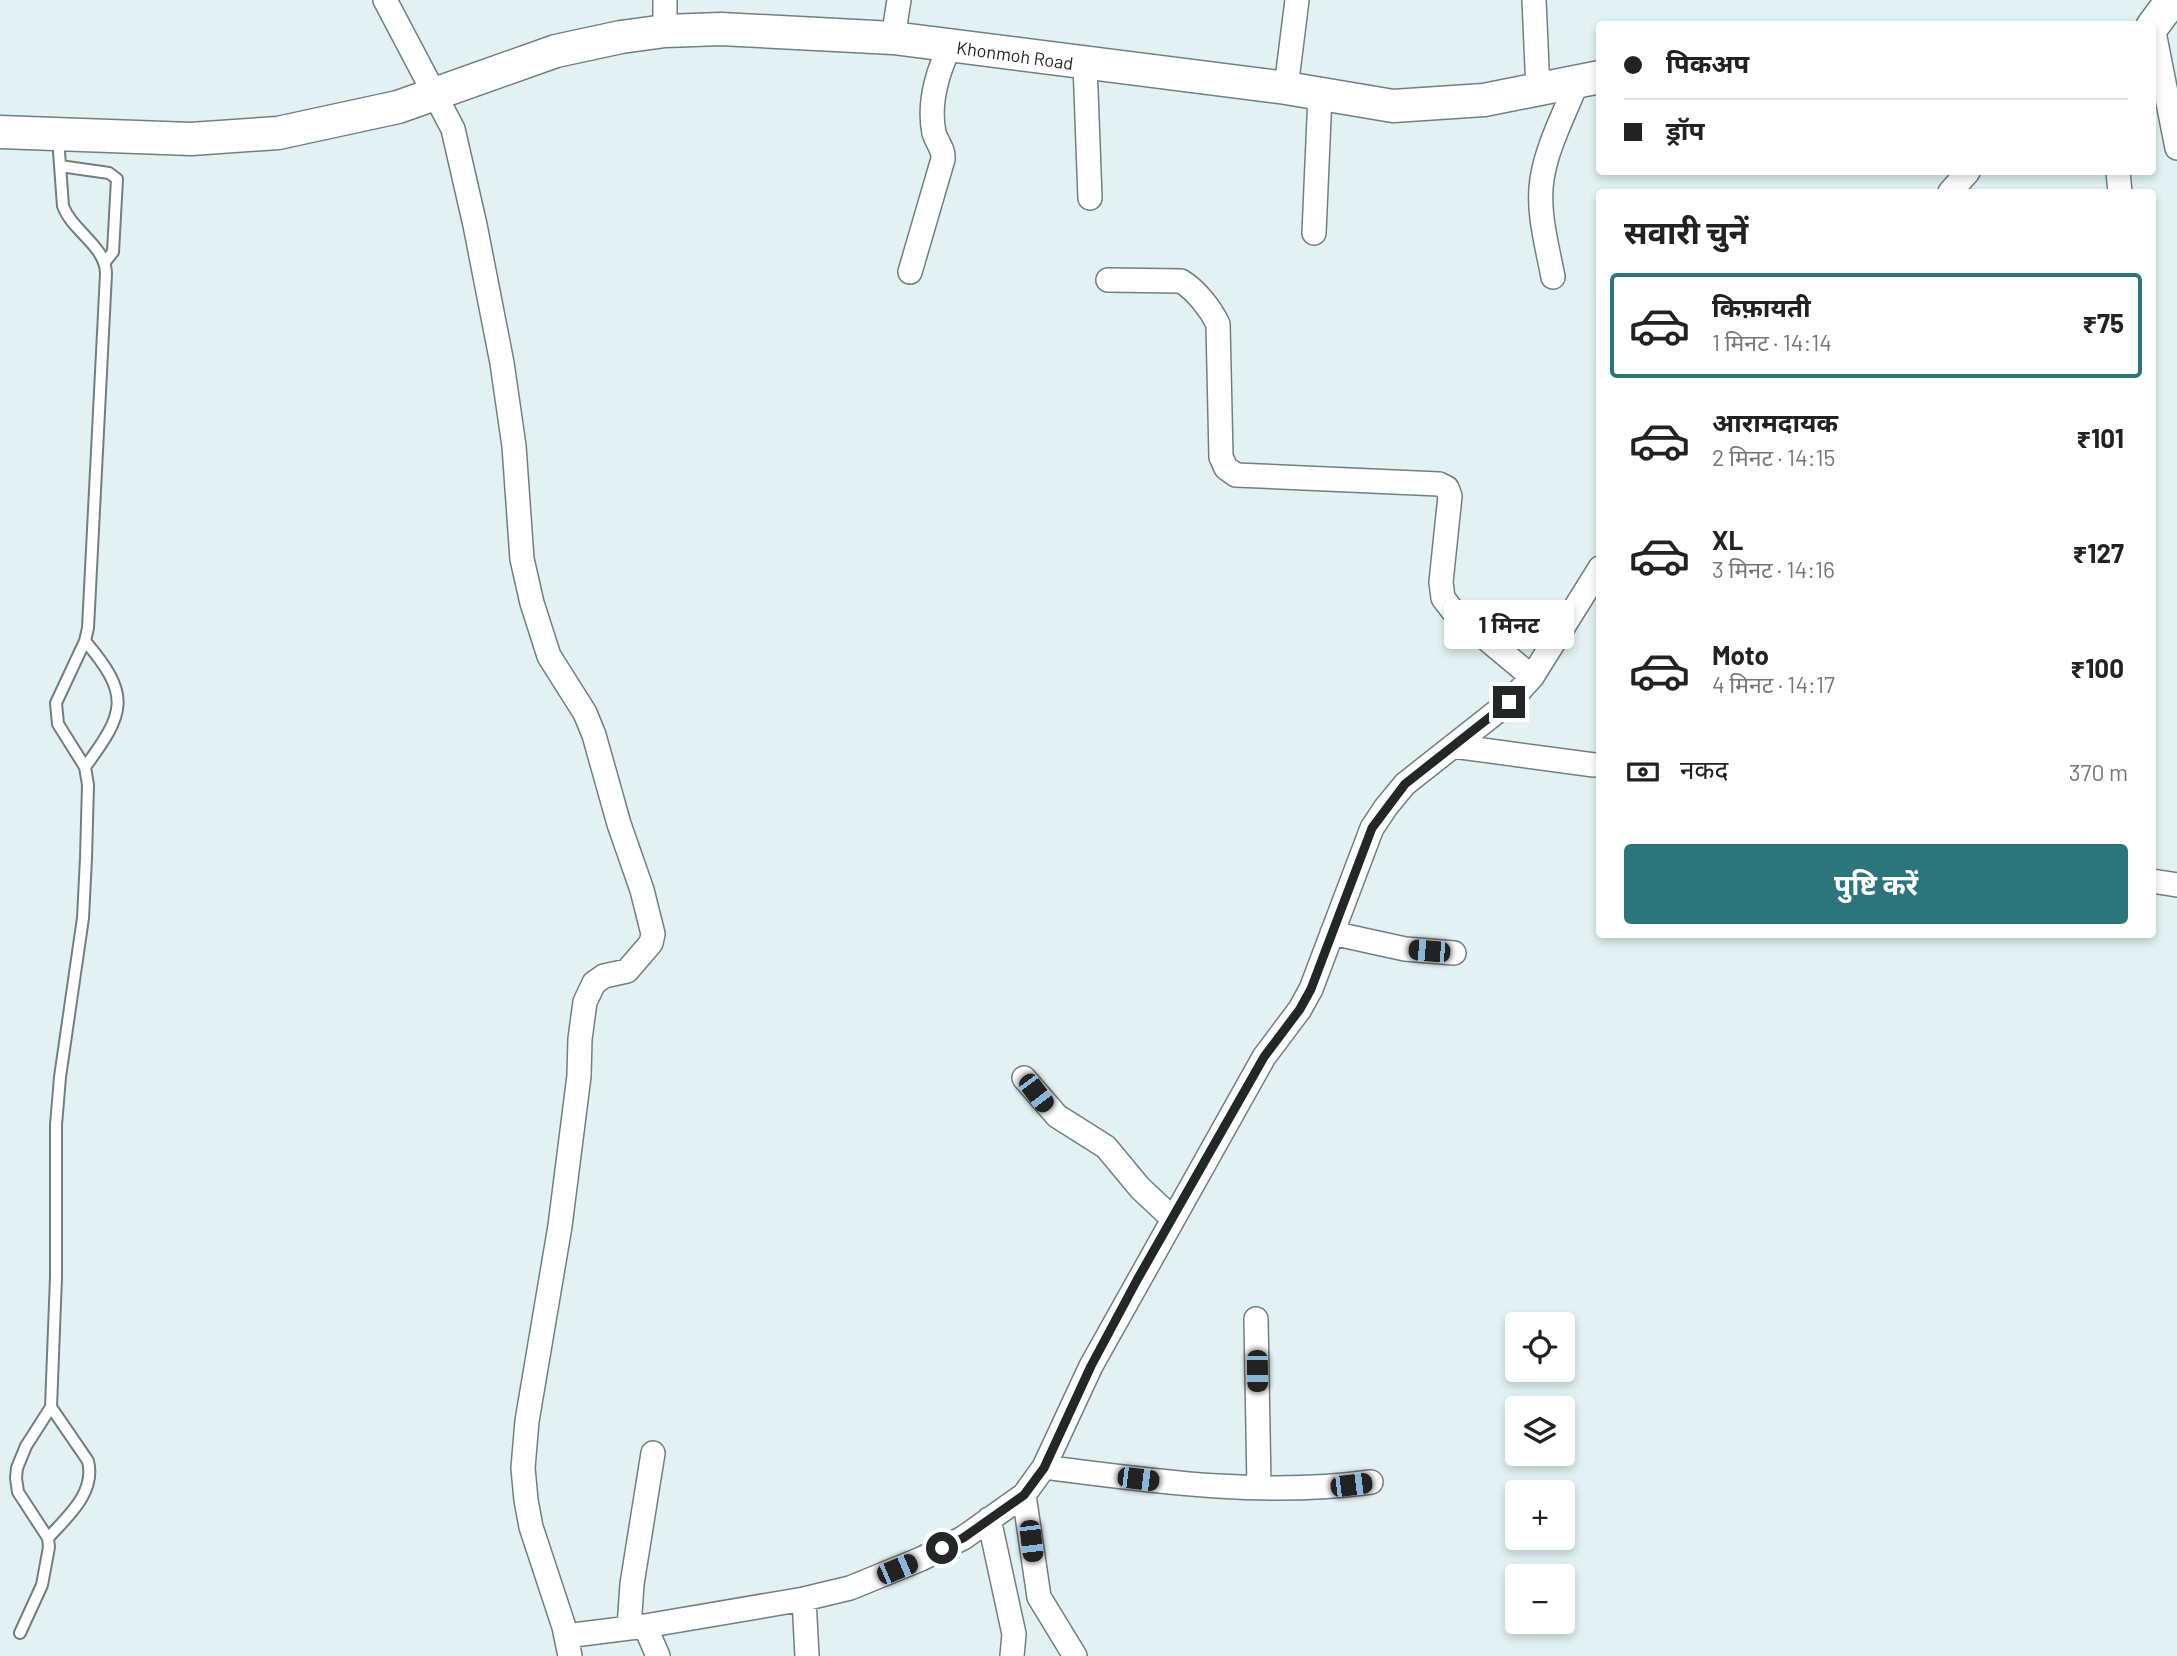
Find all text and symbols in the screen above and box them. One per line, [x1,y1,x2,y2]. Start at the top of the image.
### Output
street label: Khonmoh Road [955,36,1075,74]
text: पिकअप [1666,47,1749,78]
text: ड्रॉप [1666,114,1704,145]
text: सवारी चुनें [1624,212,1748,250]
text: किफ़ायती [1712,291,1811,322]
icon: car [1628,294,1691,357]
text: ₹75 [2082,307,2124,338]
text: 1 मिनट · 14:14 [1712,328,1832,356]
text: आरामदायक [1712,406,1838,437]
icon: car [1628,409,1691,472]
text: ₹101 [2076,422,2124,453]
text: 2 मिनट · 14:15 [1712,443,1835,471]
icon: car [1628,524,1691,587]
text: XL [1712,524,1743,555]
text: ₹127 [2072,537,2124,568]
text: 3 मिनट · 14:16 [1712,555,1835,583]
callout: 1 मिनट [1444,600,1574,650]
text: 1 मिनट [1478,610,1540,638]
icon: car [1628,639,1691,702]
text: Moto [1712,639,1769,670]
text: ₹100 [2070,652,2124,683]
text: 4 मिनट · 14:17 [1712,670,1835,698]
route end [1493,686,1525,718]
icon: cash [1624,753,1662,791]
text: नकद [1680,753,1728,784]
text: 370 m [2069,758,2128,786]
button: पुष्टि करें [1624,844,2128,924]
car [1408,939,1451,963]
car [1015,1070,1058,1116]
map controls [1505,1312,1575,1634]
button: locate [1505,1312,1575,1382]
car [1247,1350,1268,1392]
button: layers [1505,1396,1575,1466]
car [1116,1466,1161,1492]
car [1329,1472,1374,1498]
button: + [1505,1480,1575,1550]
car [1019,1519,1044,1563]
route start [926,1532,958,1564]
car [874,1551,921,1587]
button: − [1505,1564,1575,1634]

